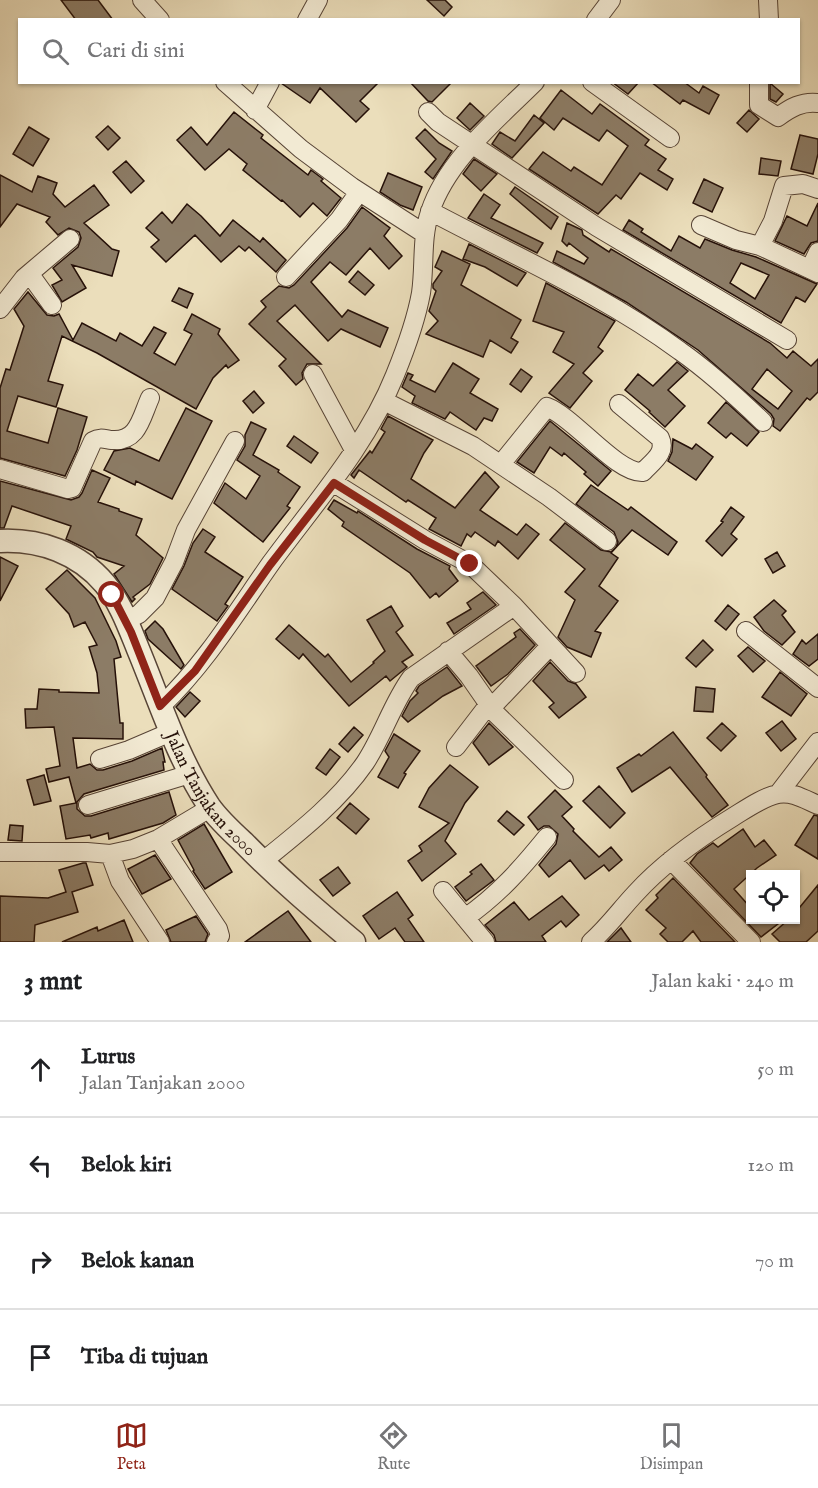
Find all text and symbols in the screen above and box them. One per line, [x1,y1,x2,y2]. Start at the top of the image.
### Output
search box [18,18,800,84]
icon: search [39,35,72,68]
text: Cari di sini [87,37,185,65]
route end [456,550,482,576]
route start [98,581,124,607]
street label: Jalan Tanjakan 2000 [158,726,261,862]
map controls [746,870,800,924]
button: locate [746,870,800,924]
text: 3 mnt [24,965,82,998]
text: Jalan kaki · 240 m [651,969,794,994]
text: Lurus [81,1043,135,1071]
icon: ahead [24,1053,57,1086]
text: 50 m [757,1057,794,1082]
text: Jalan Tanjakan 2000 [81,1071,245,1096]
icon: left [24,1149,57,1182]
text: Belok kiri [81,1151,172,1179]
text: 120 m [748,1153,794,1178]
icon: right [24,1245,57,1278]
text: Belok kanan [81,1247,194,1275]
text: 70 m [755,1249,794,1274]
icon: arrive [24,1341,57,1374]
text: Tiba di tujuan [81,1343,208,1371]
tab: Peta [115,1419,148,1475]
tab: Rute [377,1419,410,1475]
tab: Disimpan [640,1419,703,1475]

